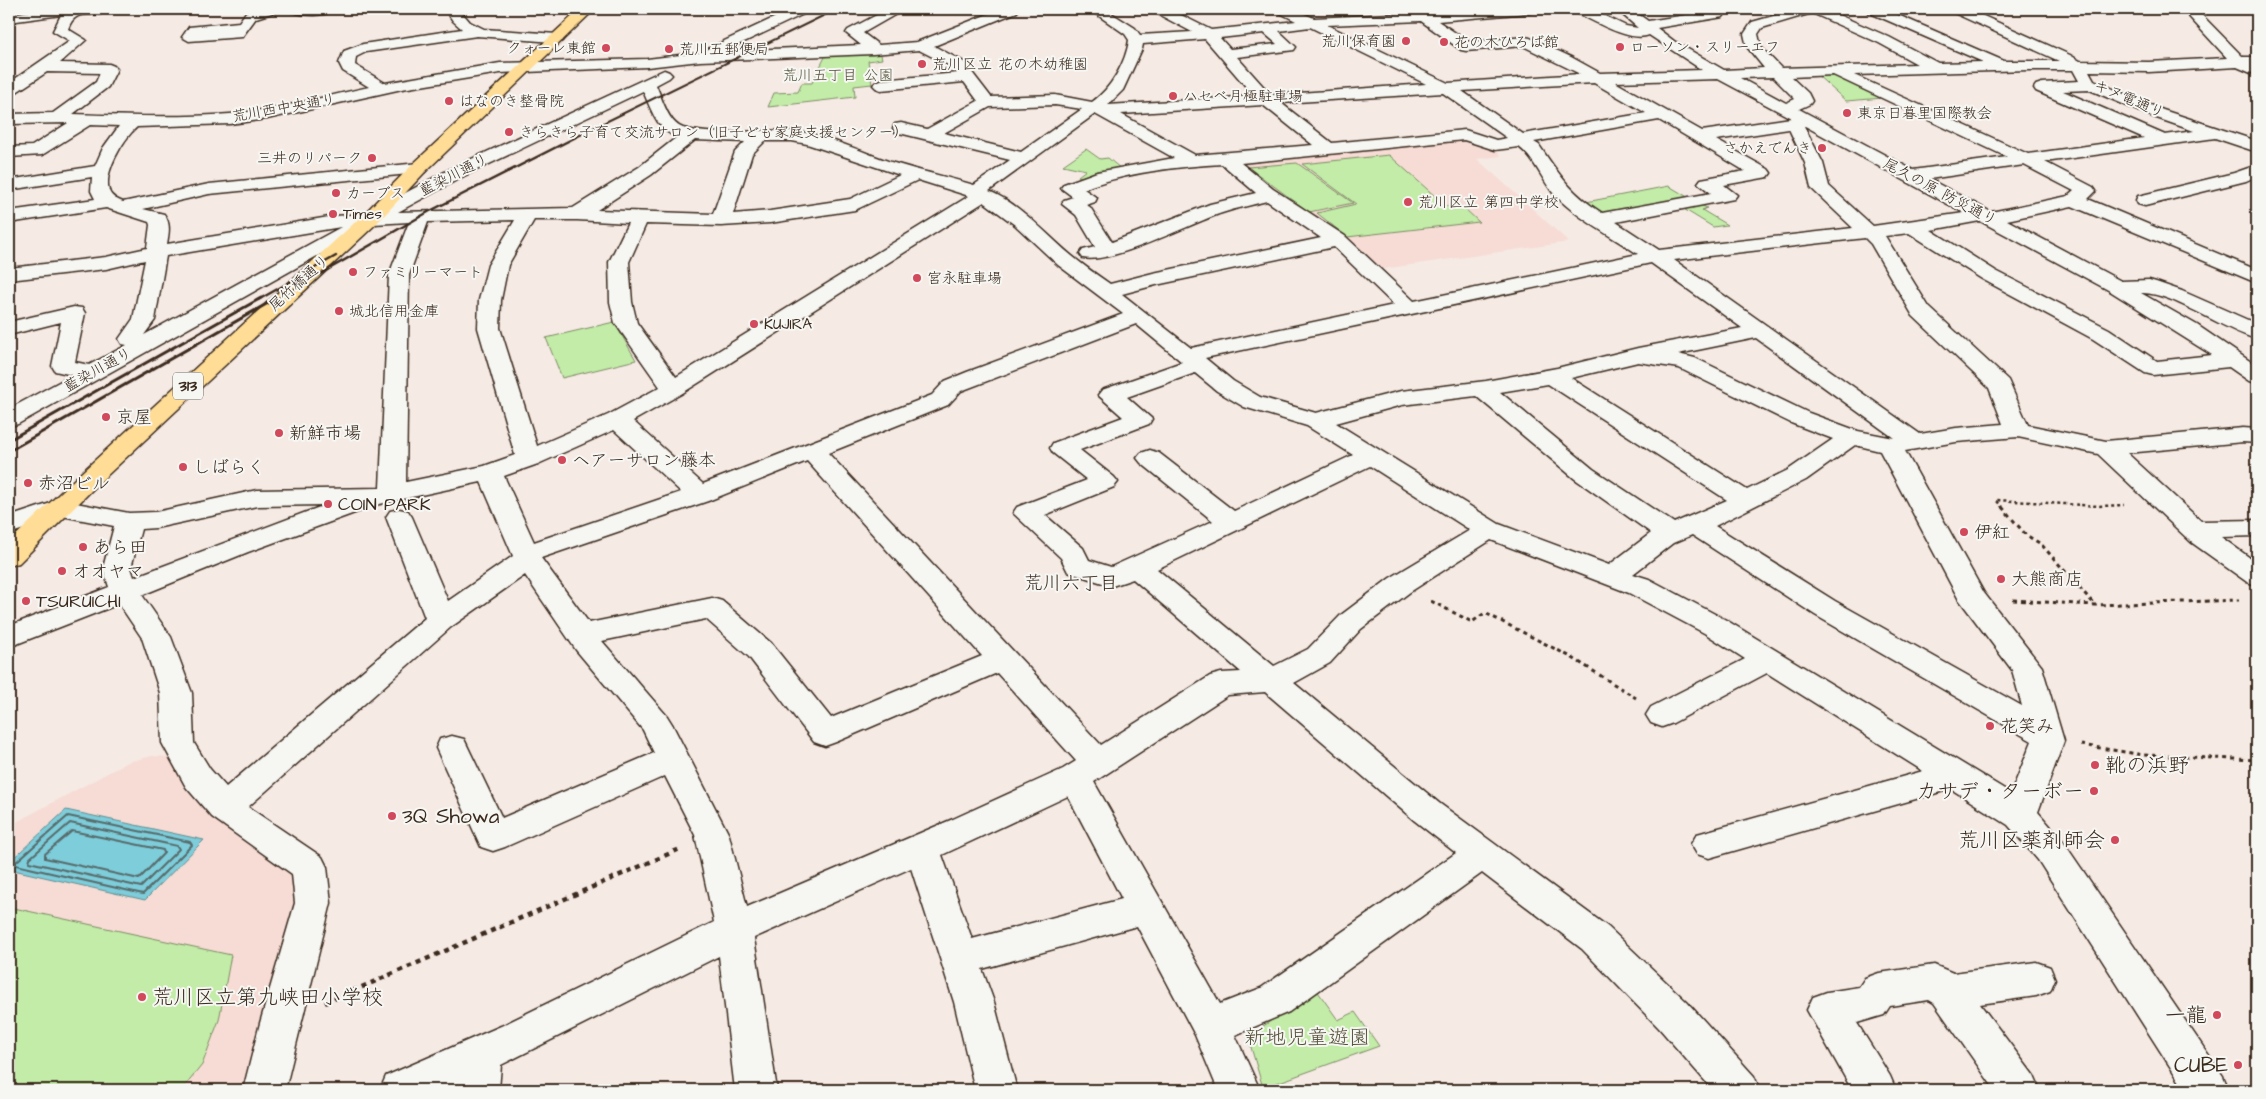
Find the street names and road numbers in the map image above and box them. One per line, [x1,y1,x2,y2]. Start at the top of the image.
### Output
street label: キヌ電通り [2090,75,2168,123]
street label: 荒川西中央通り [230,89,338,127]
street label: 藍染川通り [416,149,492,201]
street label: 尾久の原 防災通り [1879,153,2001,231]
street label: 尾竹橋通り [264,250,334,316]
street label: 藍染川通り [60,343,136,397]
road number: 313 [173,372,203,400]

